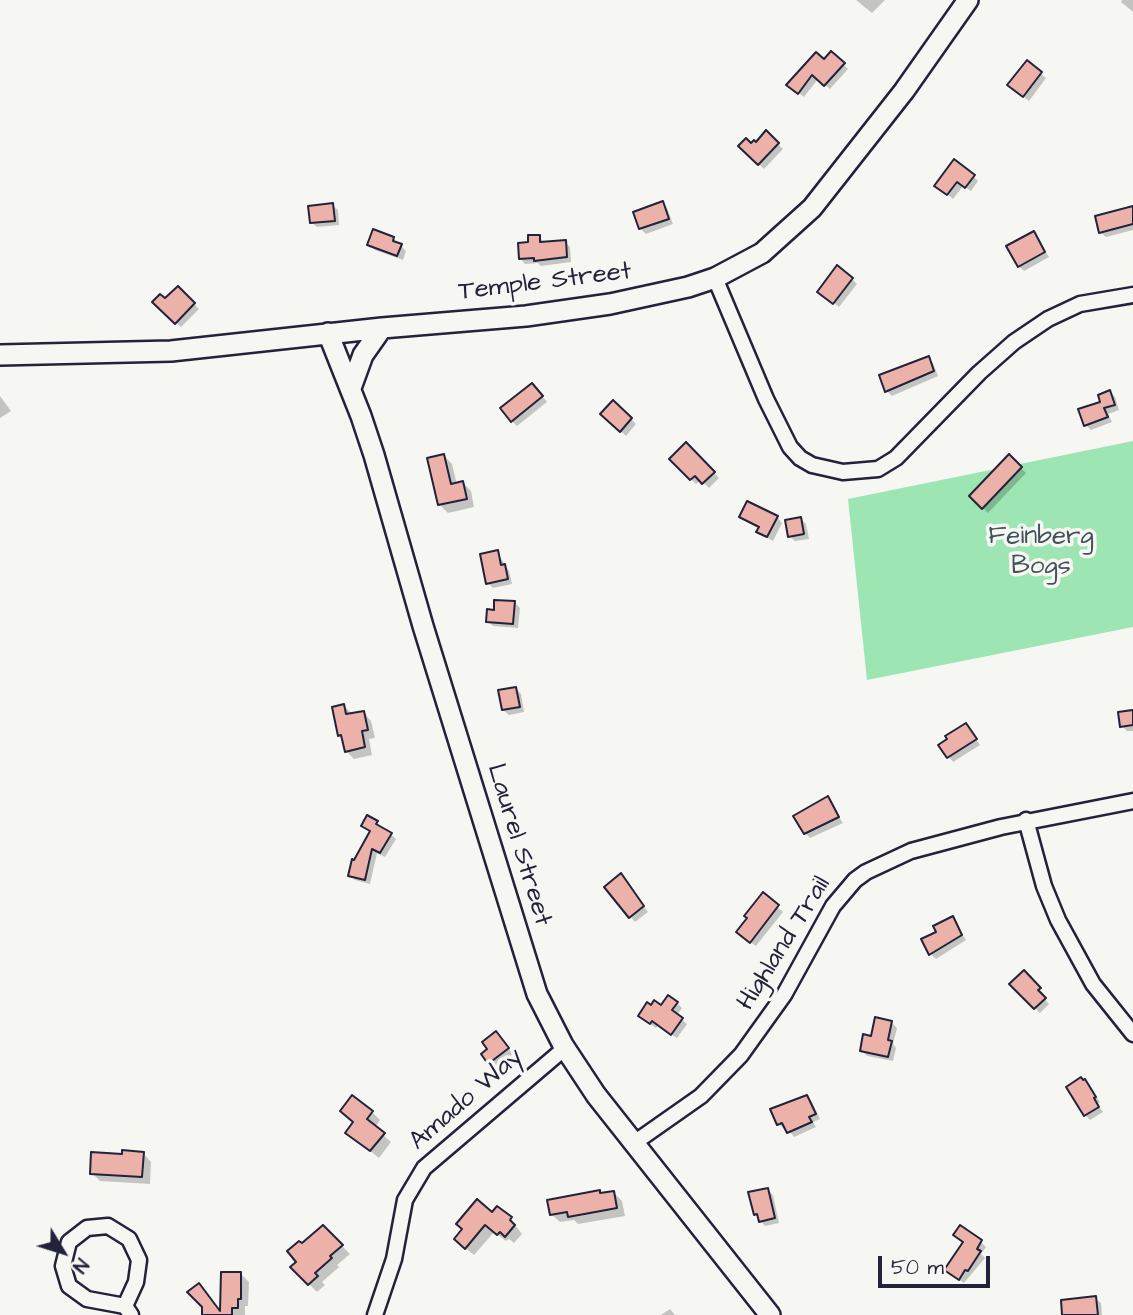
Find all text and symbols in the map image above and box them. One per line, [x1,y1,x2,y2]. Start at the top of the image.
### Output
street label: Temple Street [457,257,633,309]
park label: Feinberg Bogs [988,522,1094,584]
street label: Laurel Street [479,760,557,930]
street label: Highland Trail [732,871,838,1017]
street label: Amado Way [404,1042,530,1158]
north arrow [28,1217,98,1287]
scale bar [881,1242,993,1286]
text: N [66,1252,94,1278]
text: 50 m [891,1253,944,1282]

